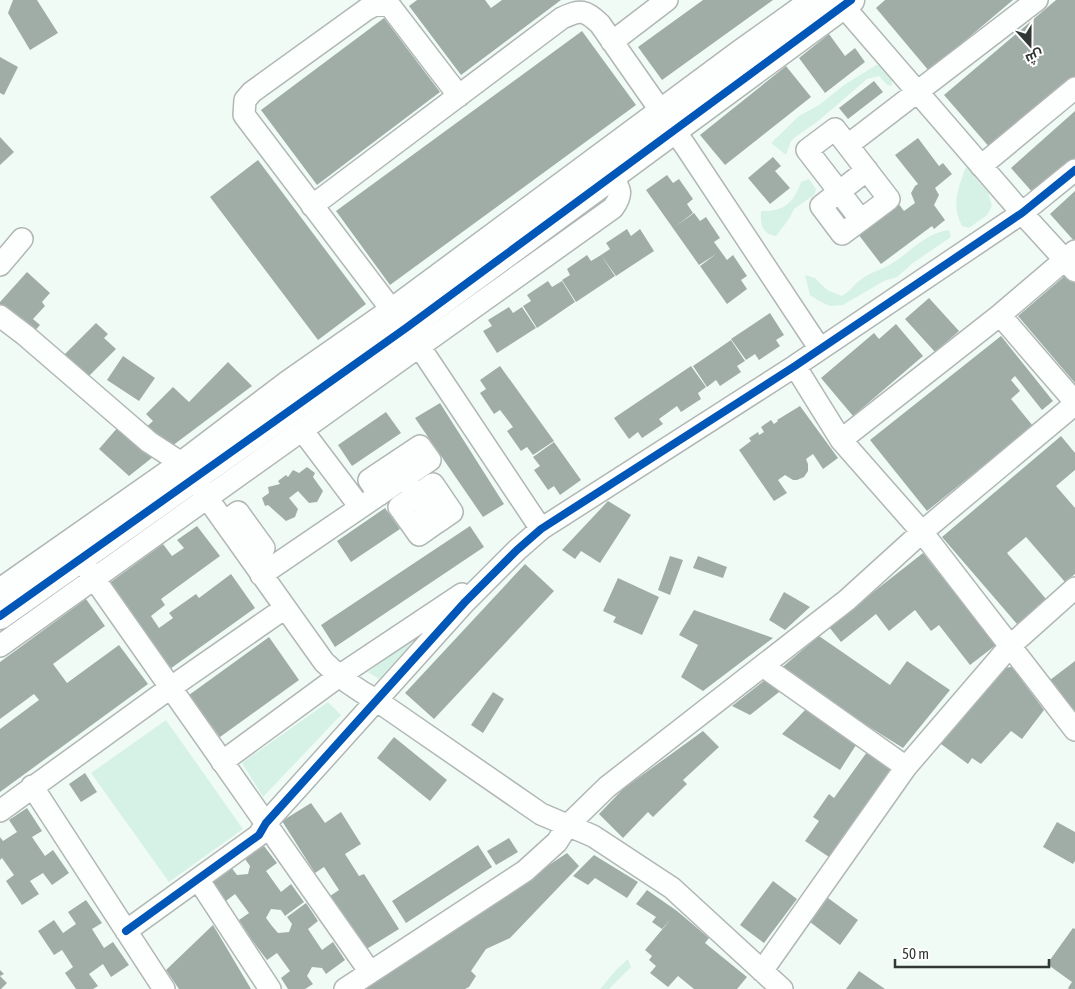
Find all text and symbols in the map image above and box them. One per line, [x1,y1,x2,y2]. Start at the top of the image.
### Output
north arrow [1005,20,1055,70]
text: ش [1023,46,1046,68]
scale bar [895,936,1049,968]
text: 50 m [902,945,929,962]

